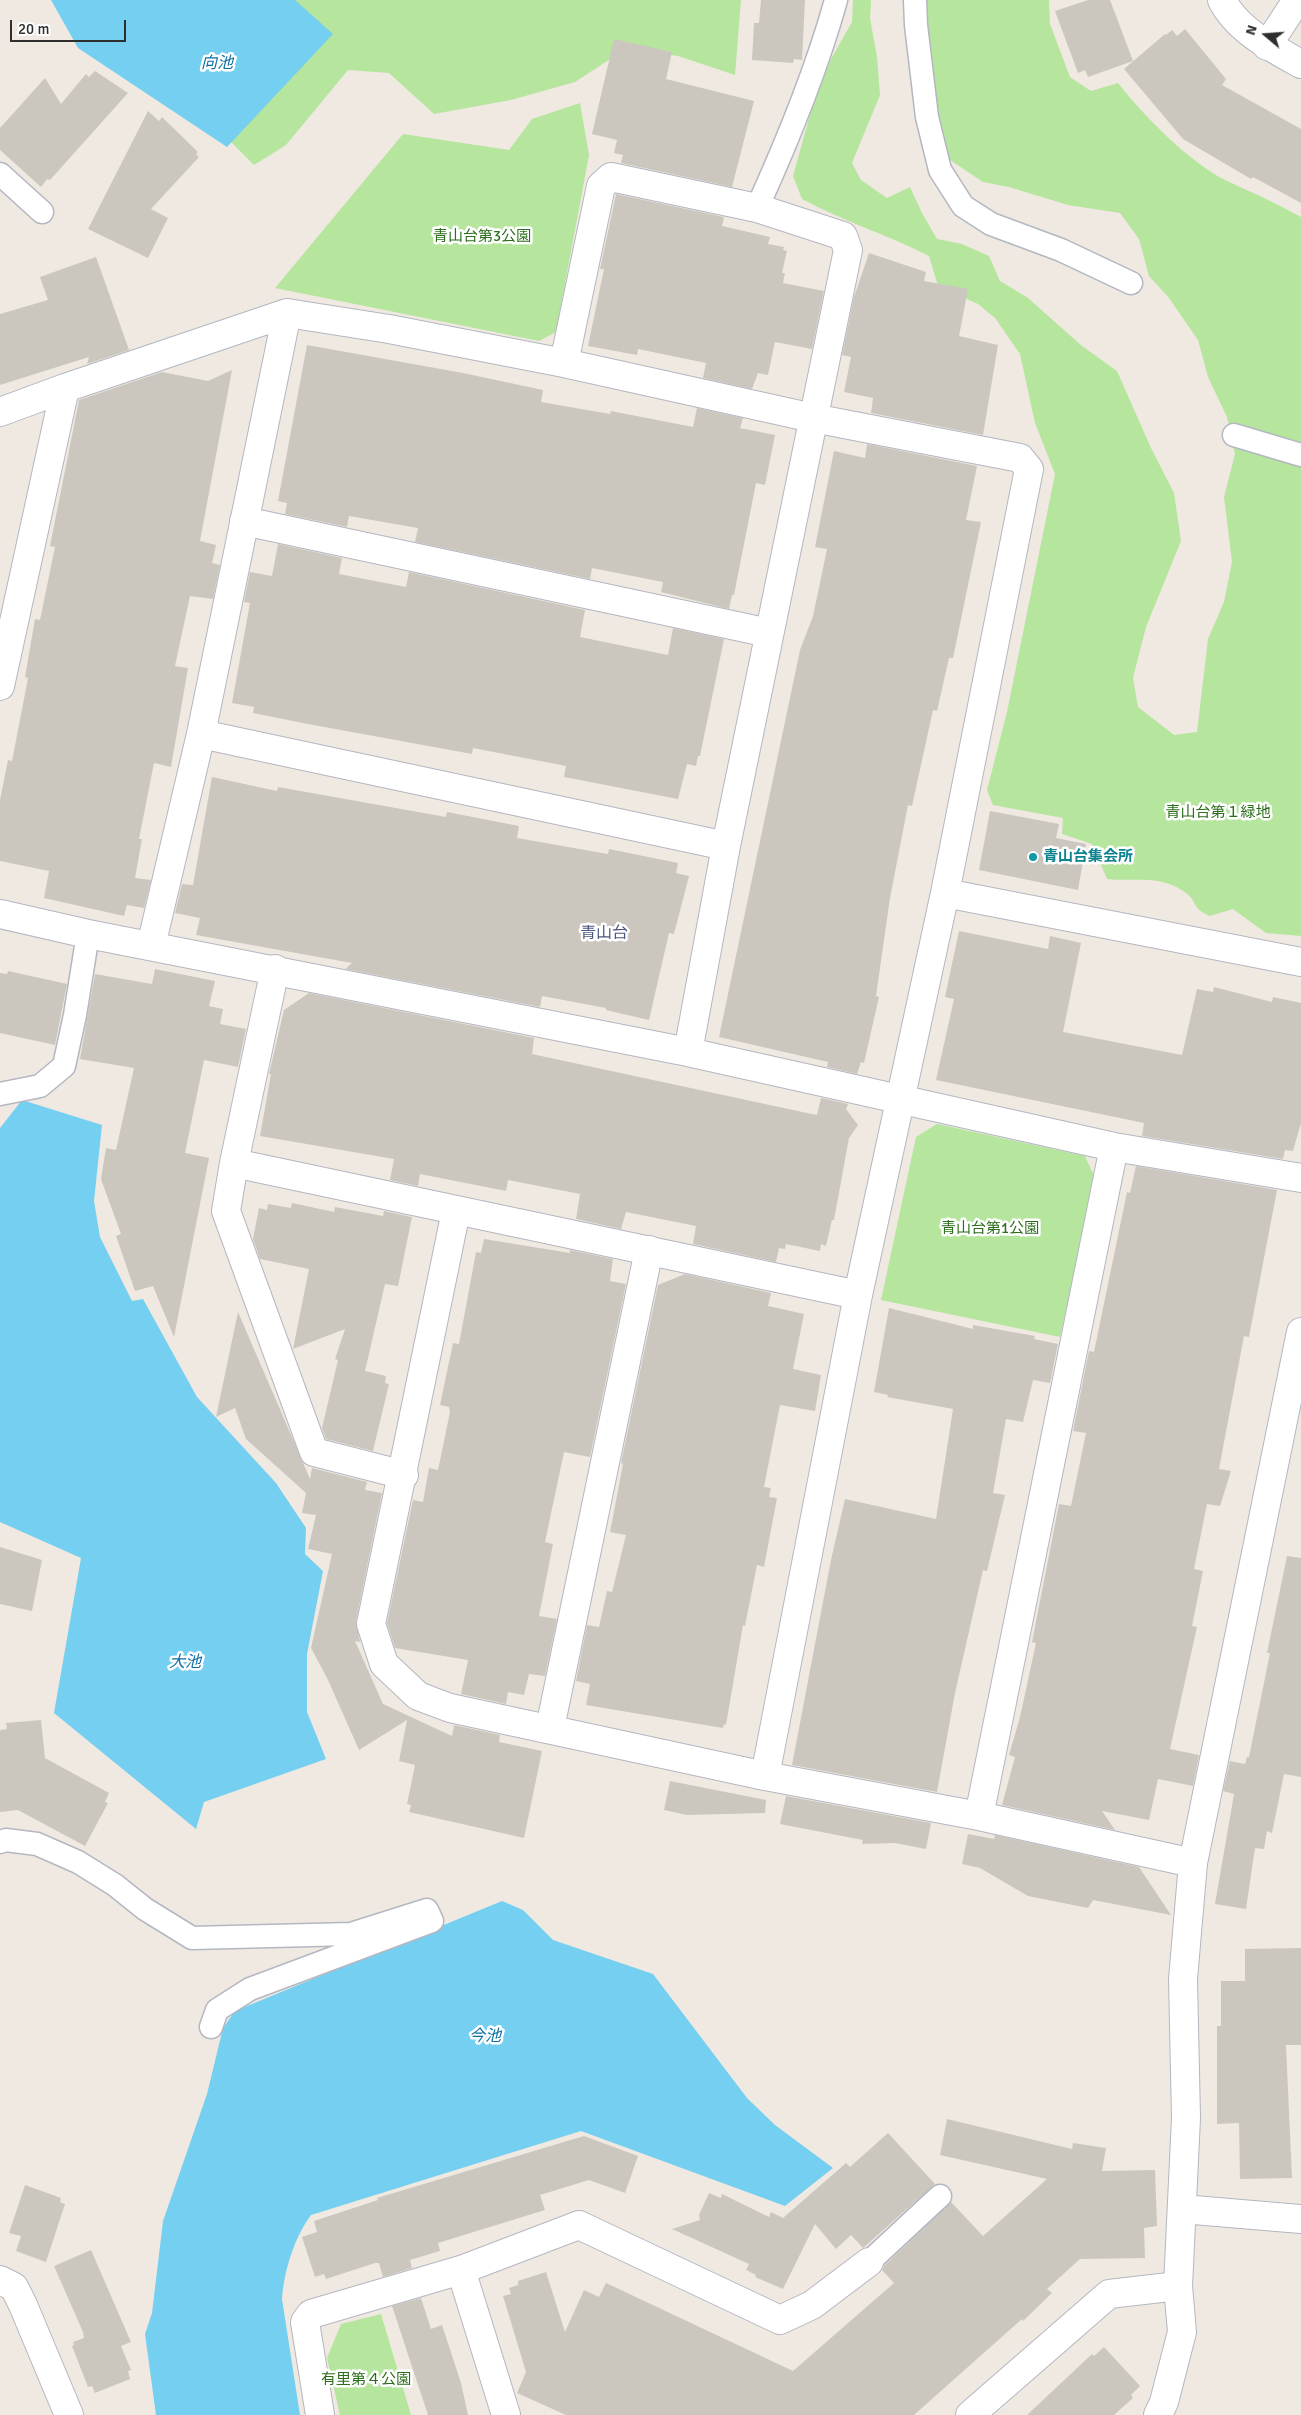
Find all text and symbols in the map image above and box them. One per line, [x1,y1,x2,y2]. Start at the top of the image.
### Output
scale bar [12,10,129,42]
north arrow [1241,10,1291,60]
text: 20 m [18,20,49,38]
text: N [1242,23,1261,37]
water label: 向池 [201,54,233,74]
park label: 青山台第3公園 [433,228,531,246]
park label: 青山台第１緑地 [1166,804,1270,822]
place label: 青山台集会所 [1043,848,1133,866]
marker: 青山台集会所 [1027,851,1039,863]
district label: 青山台 [580,924,628,944]
park label: 青山台第1公園 [941,1220,1039,1238]
water label: 大池 [169,1653,201,1673]
water label: 今池 [469,2027,501,2047]
park label: 有里第４公園 [321,2371,411,2389]

